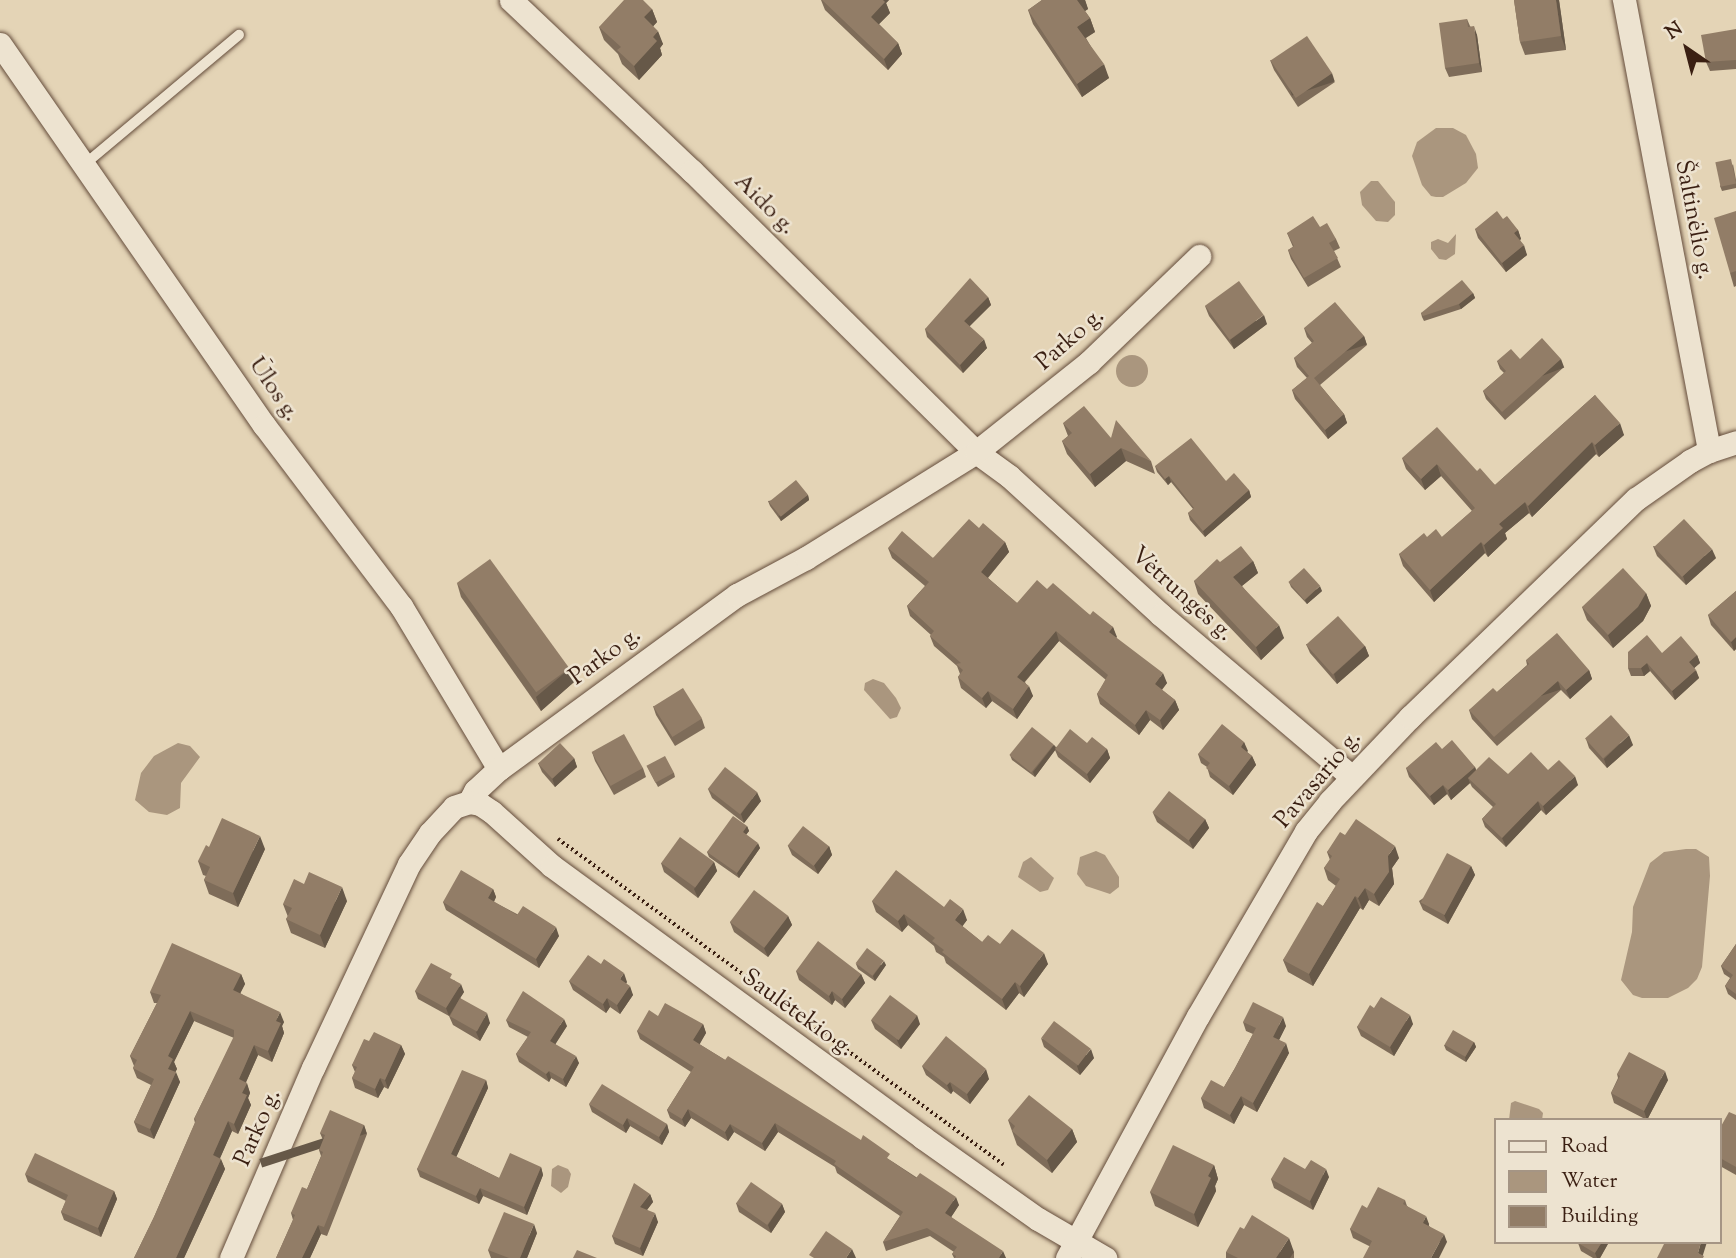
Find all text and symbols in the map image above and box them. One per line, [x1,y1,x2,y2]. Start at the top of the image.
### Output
north arrow [1652,14,1722,84]
text: N [1661,16,1689,47]
street label: Šaltinėlio g. [1667,158,1719,282]
street label: Aido g. [727,168,801,242]
street label: Parko g. [1031,302,1111,378]
street label: Ūlos g. [241,352,305,428]
street label: Vėtrungės g. [1124,541,1238,649]
street label: Parko g. [565,621,647,693]
street label: Pavasario g. [1270,725,1368,835]
street label: Saulėtekio g. [735,964,859,1064]
street label: Parko g. [229,1085,289,1171]
legend [1494,1118,1722,1244]
text: Road [1561,1132,1608,1162]
text: Water [1561,1167,1617,1197]
text: Building [1561,1202,1638,1232]

